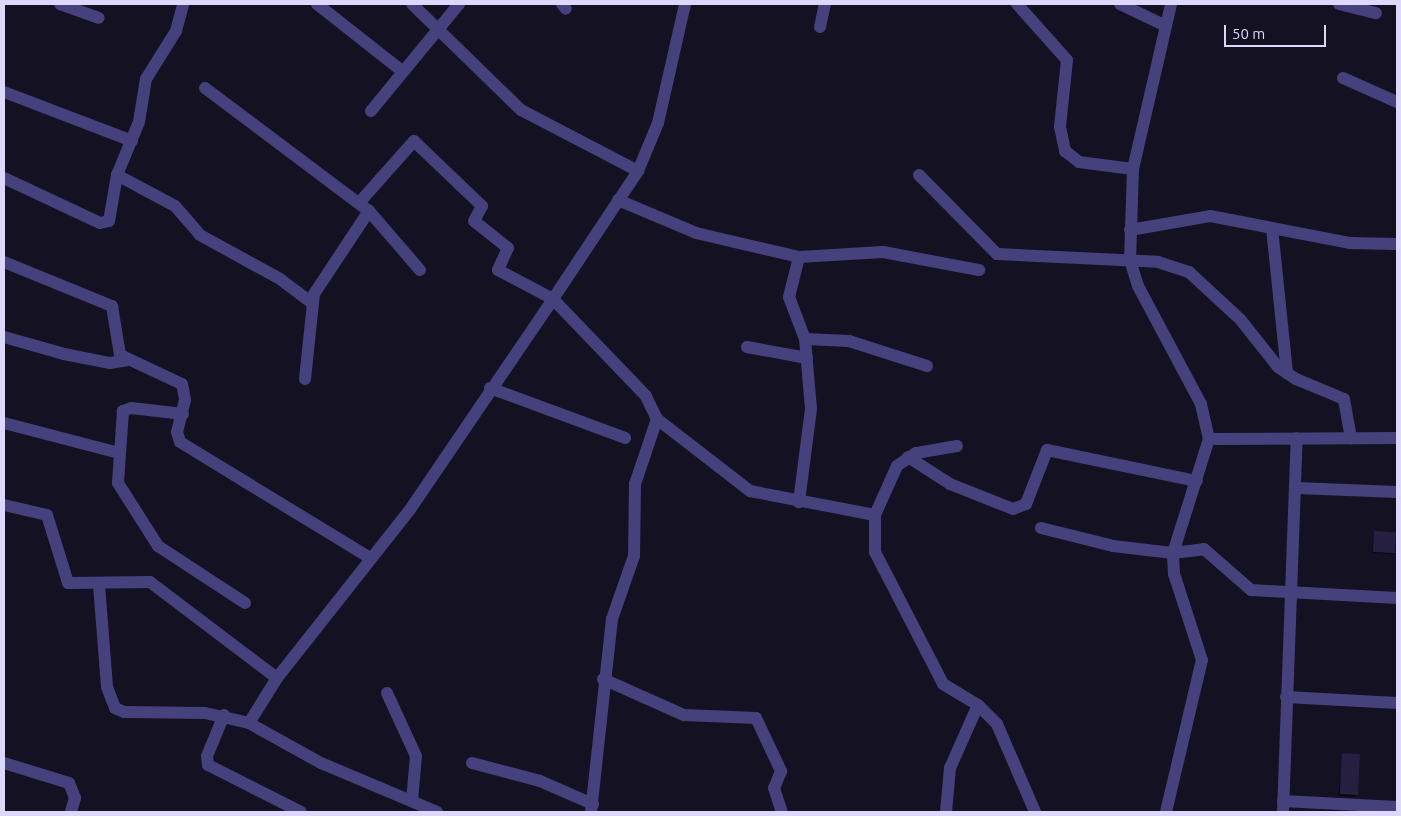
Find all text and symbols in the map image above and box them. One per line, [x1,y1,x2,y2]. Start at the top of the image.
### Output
scale bar [1226,15,1328,47]
text: 50 m [1232,25,1265,42]

